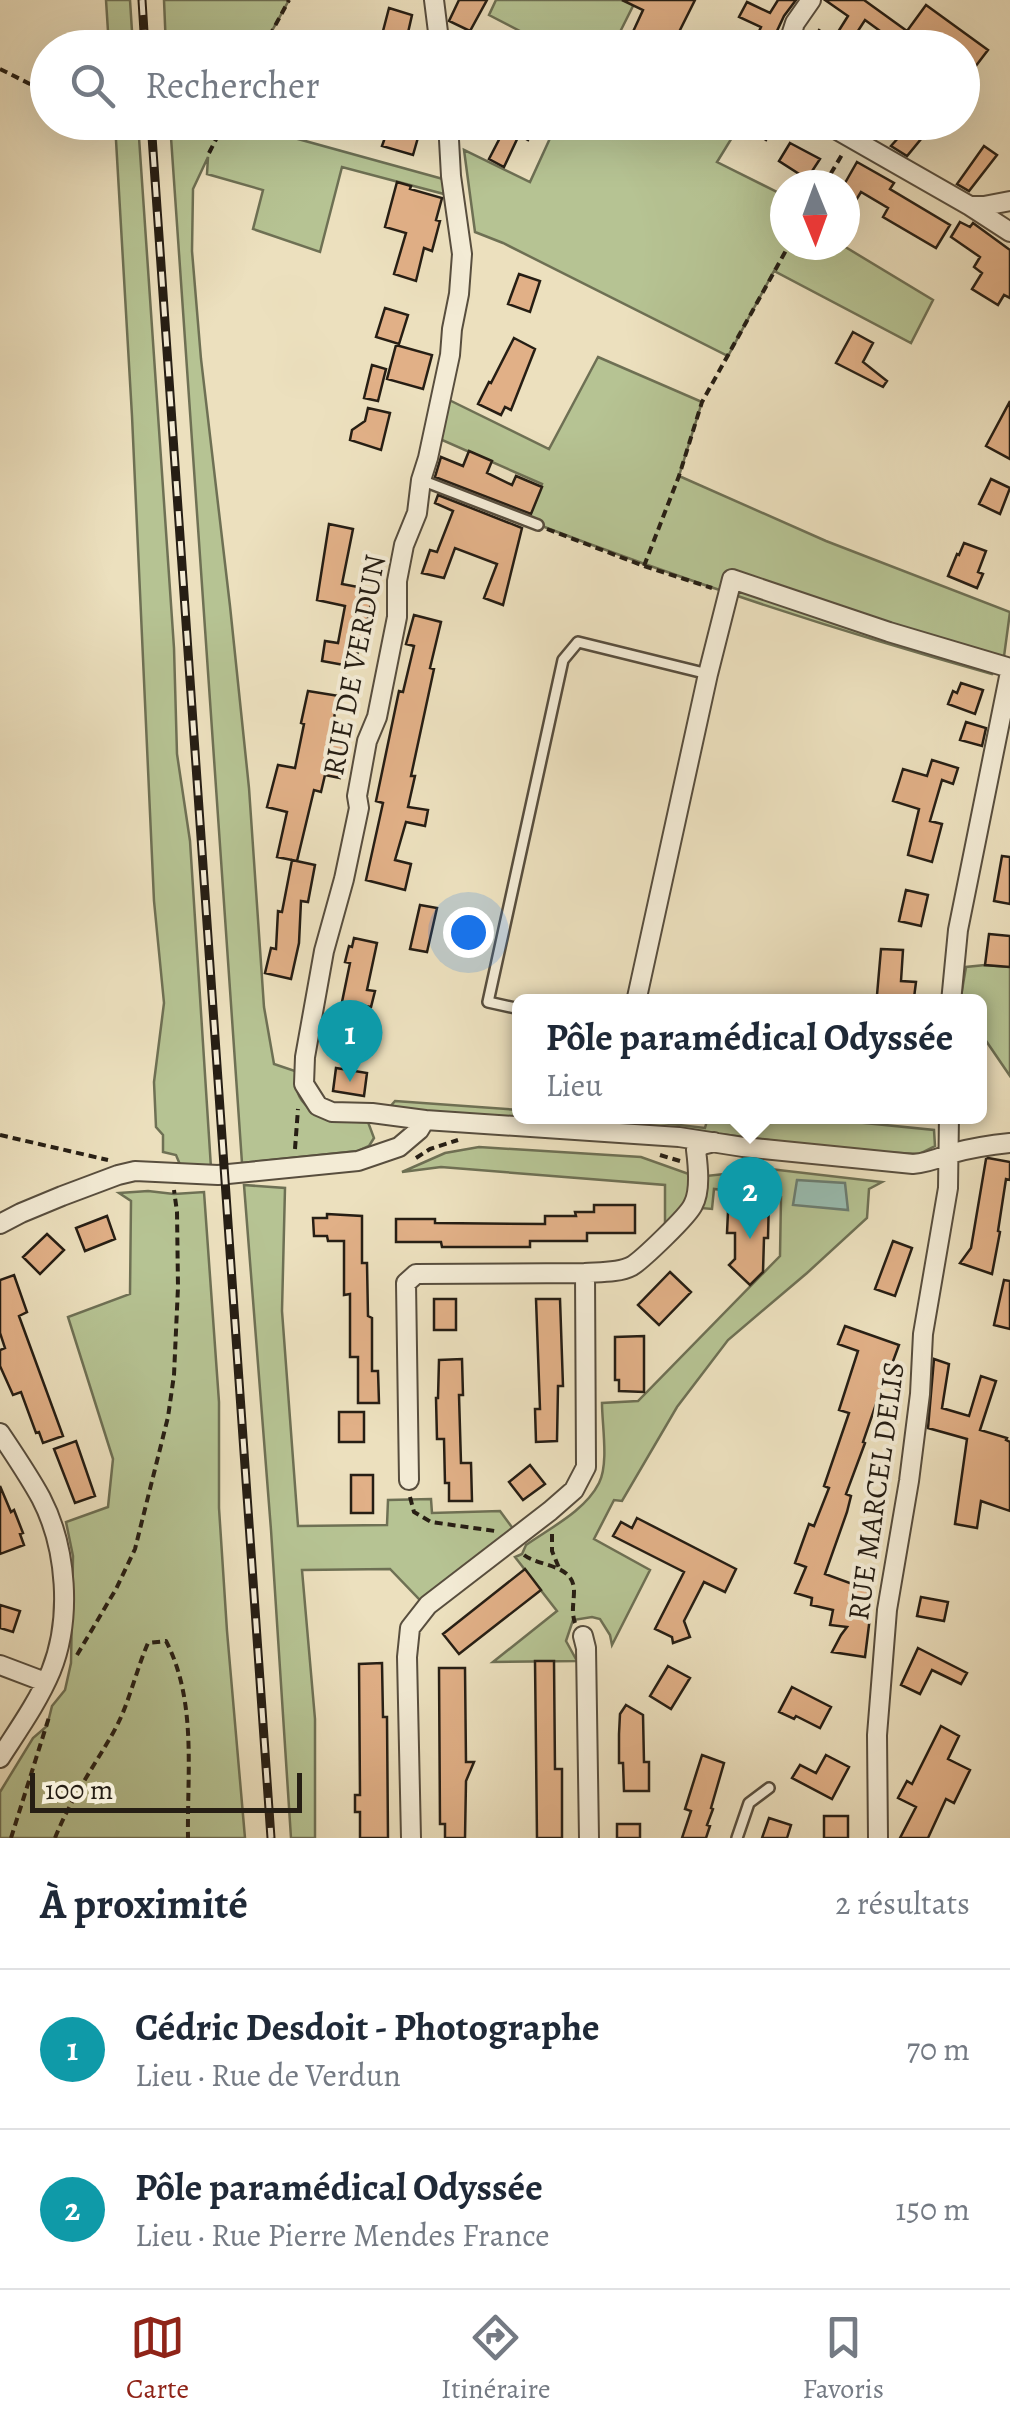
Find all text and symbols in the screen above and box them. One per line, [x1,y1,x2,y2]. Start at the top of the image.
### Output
search box [30,30,980,140]
icon: search [65,58,120,113]
text: Rechercher [145,59,320,111]
north arrow [770,170,860,260]
street label: RUE DE VERDUN [313,551,395,779]
your location [443,907,494,958]
popup [512,994,987,1124]
pin: 1 [318,1000,382,1082]
text: Pôle paramédical Odyssée [546,1011,953,1063]
text: Lieu [546,1063,603,1107]
pin: 2 [718,1156,782,1239]
street label: RUE MARCEL DELIS [838,1359,914,1623]
scale bar [30,1768,302,1812]
text: 100 m [45,1771,113,1809]
text: À proximité [40,1875,248,1932]
text: 2 résultats [835,1881,970,1925]
text: Cédric Desdoit - Photographe [135,2001,600,2053]
text: 1 [67,2027,78,2071]
text: 70 m [907,2027,970,2071]
text: Lieu · Rue de Verdun [135,2053,401,2097]
text: Pôle paramédical Odyssée [135,2161,543,2213]
text: 2 [65,2187,80,2231]
text: 150 m [895,2187,970,2231]
text: Lieu · Rue Pierre Mendes France [135,2213,550,2257]
tab: Carte [126,2310,189,2408]
tab: Itinéraire [441,2310,551,2408]
tab: Favoris [803,2310,884,2408]

